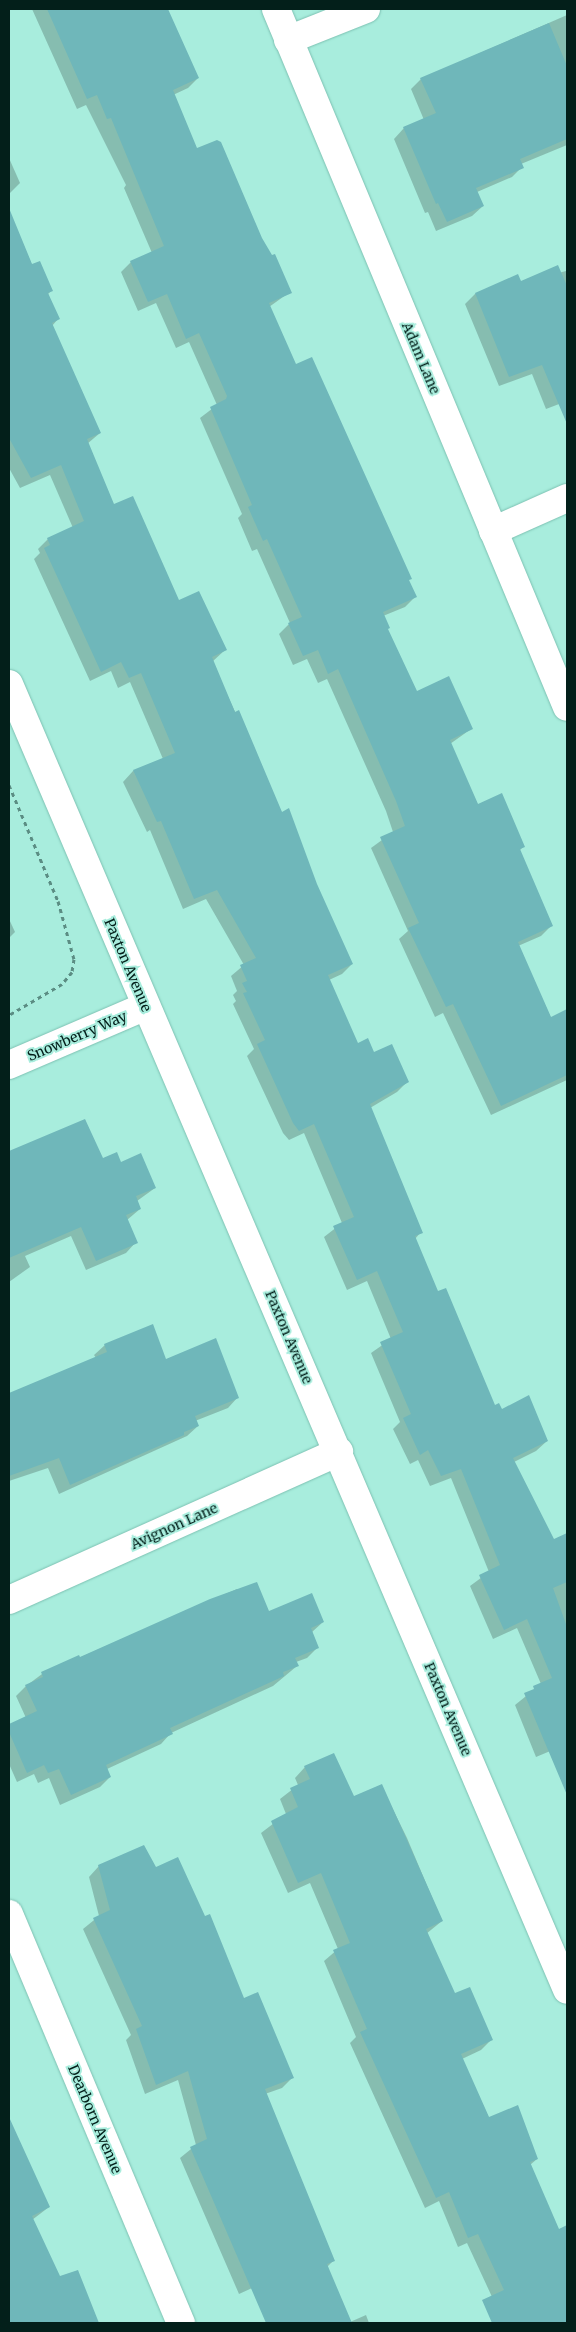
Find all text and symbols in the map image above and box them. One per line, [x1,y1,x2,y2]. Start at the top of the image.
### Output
street label: Adam Lane [398,320,444,396]
street label: Paxton Avenue [101,916,155,1014]
street label: Snowberry Way [25,1007,129,1065]
street label: Paxton Avenue [262,1288,316,1386]
street label: Avignon Lane [128,1499,220,1553]
street label: Paxton Avenue [421,1660,475,1758]
street label: Dearborn Avenue [64,2062,126,2176]

